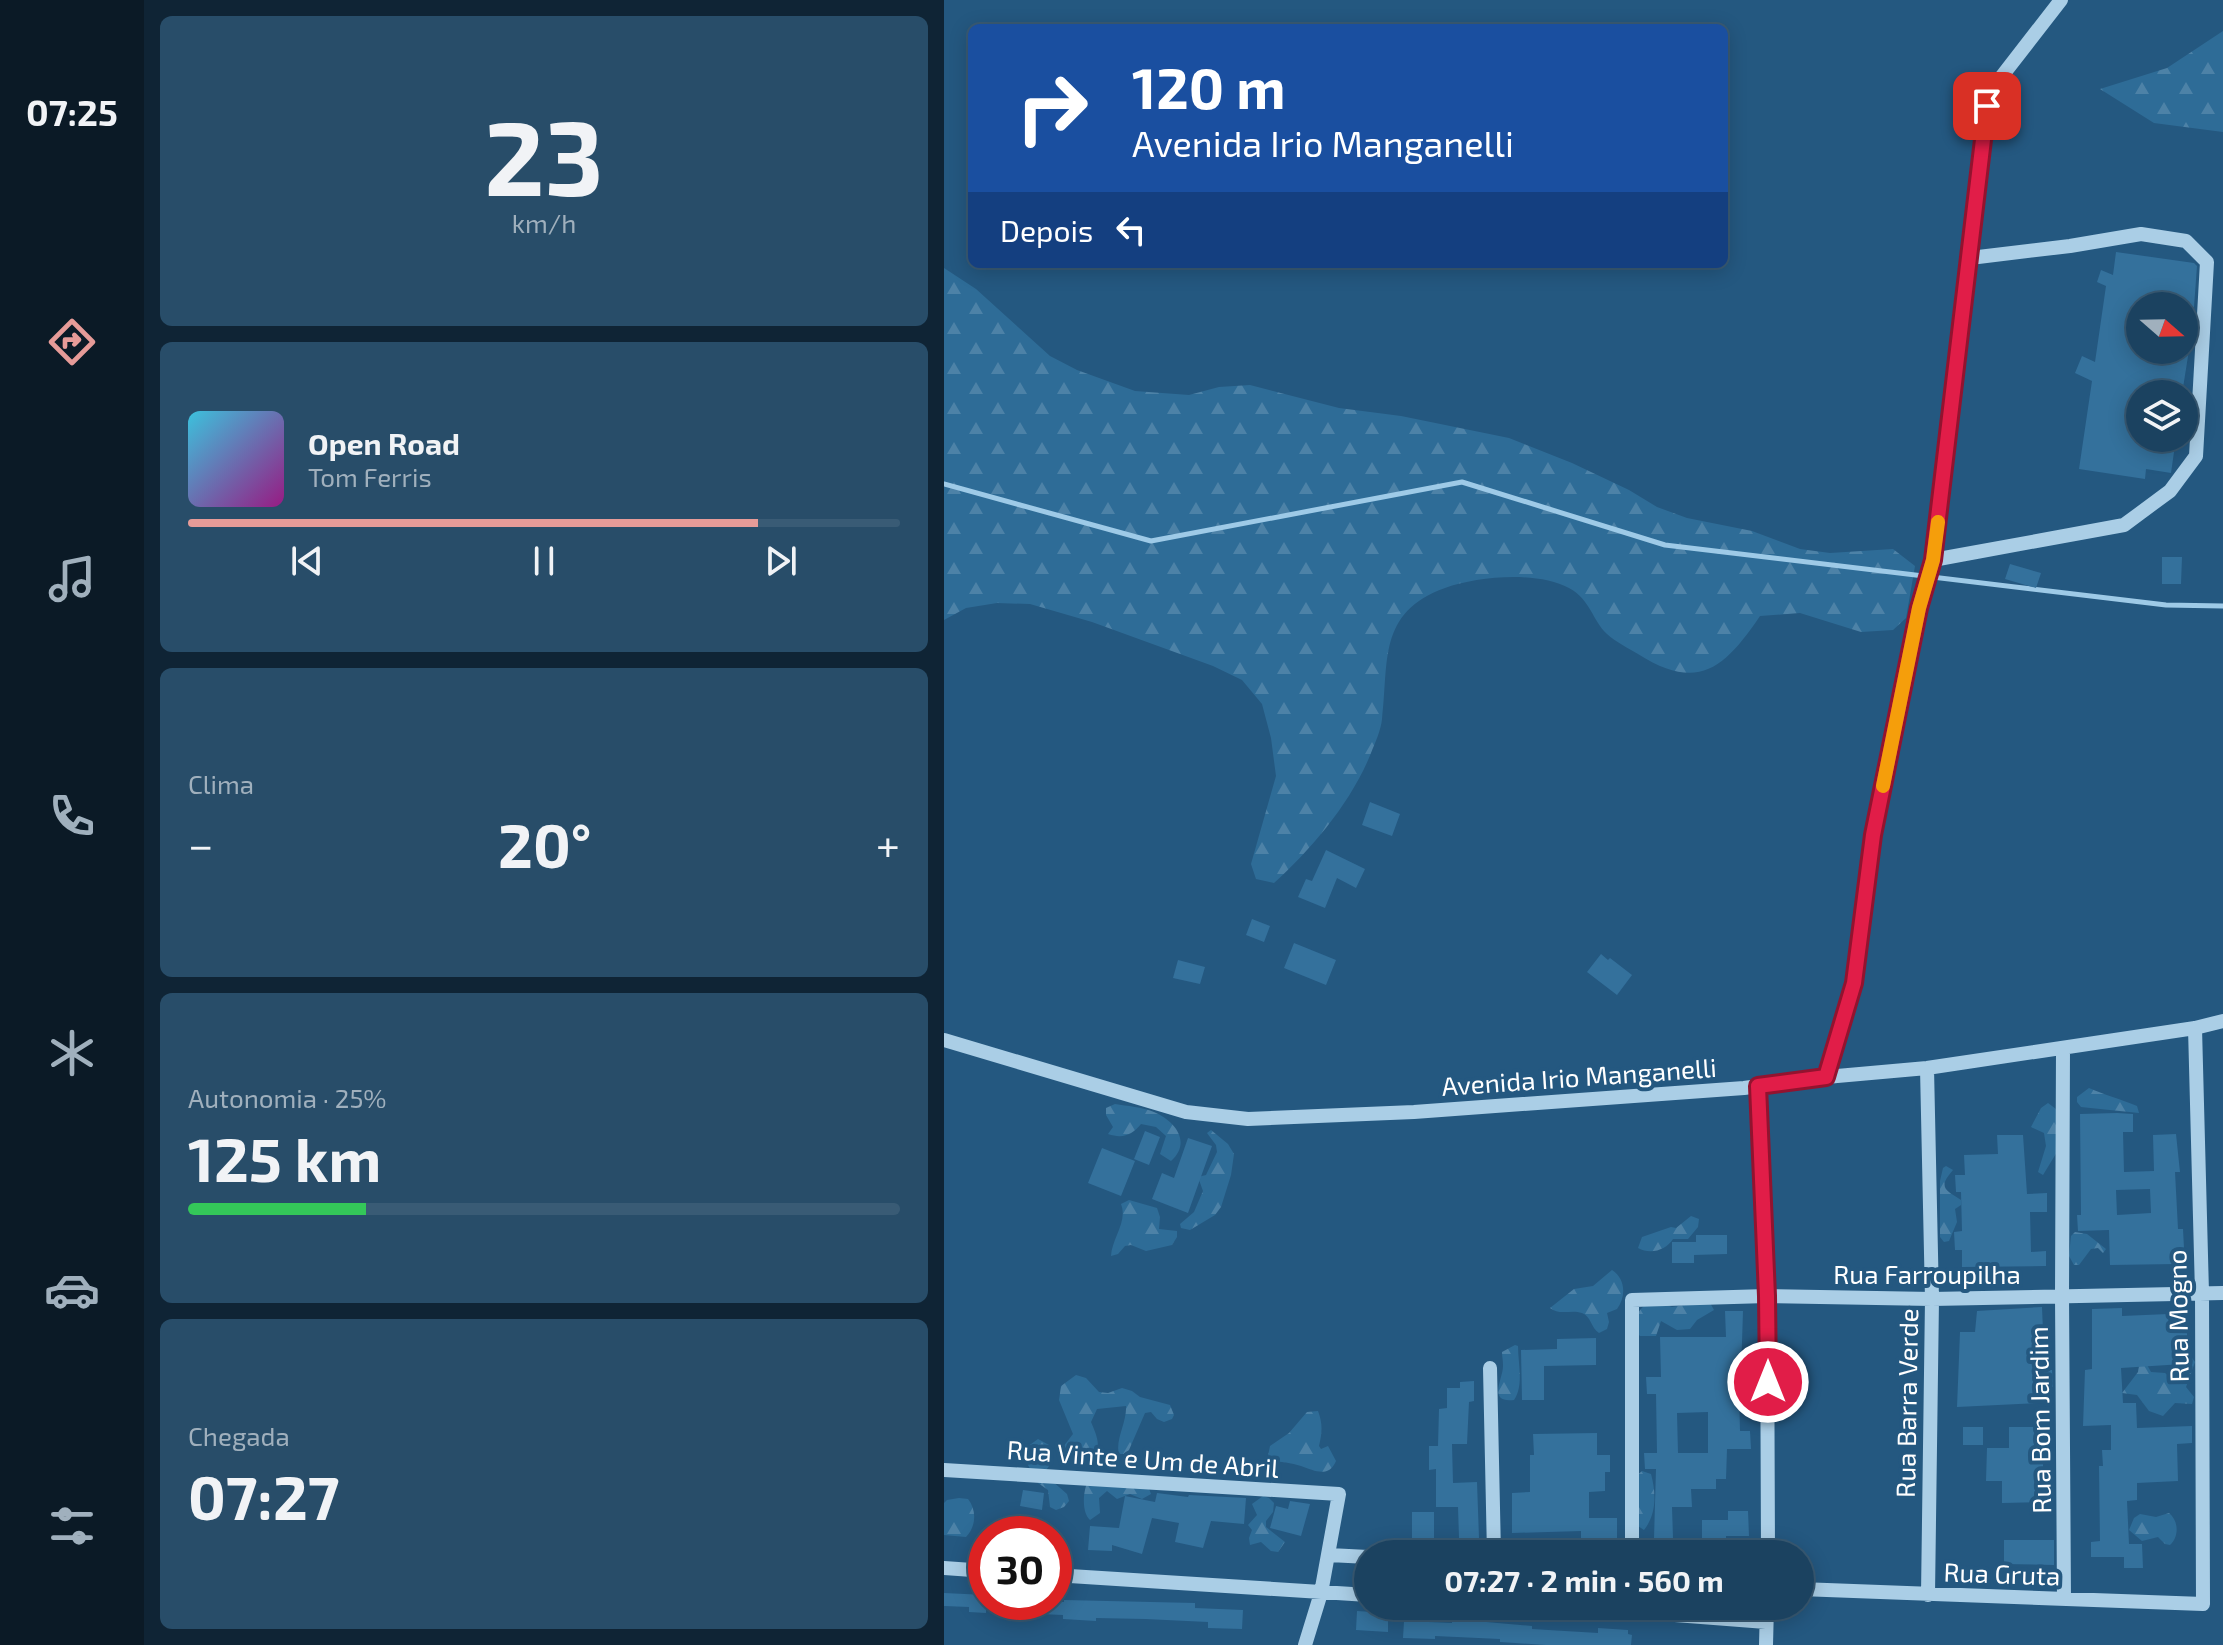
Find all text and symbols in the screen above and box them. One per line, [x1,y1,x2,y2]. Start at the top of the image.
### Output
text: 120 m [1132,53,1286,120]
icon: right [1000,56,1104,160]
pin [1953,72,2021,140]
icon: arrive [1965,84,2009,128]
text: 07:25 [26,90,118,133]
text: 23 [484,92,604,217]
text: Avenida Irio Manganelli [1132,121,1514,164]
text: km/h [512,207,576,238]
icon: left [1109,208,1153,252]
text: Depois [1000,212,1093,248]
north arrow [2126,292,2198,364]
map controls [2126,292,2198,452]
icon: directions [44,314,100,370]
button: layers [2126,380,2198,452]
text: Open Road [308,425,460,461]
text: Tom Ferris [308,461,432,492]
icon: previous [285,539,329,583]
icon: pause [522,539,566,583]
icon: next [759,539,803,583]
icon: music [44,551,100,607]
text: Clima [188,768,254,799]
icon: phone [44,788,100,844]
text: 20° [498,808,591,880]
text: − [188,817,214,870]
text: + [876,817,900,870]
icon: climate [44,1025,100,1081]
street label: Avenida Irio Manganelli [1440,1051,1718,1101]
text: Autonomia · 25% [188,1082,387,1113]
text: 125 km [188,1122,381,1194]
street label: Rua Mogno [2160,1249,2194,1383]
street label: Rua Farroupilha [1833,1258,2021,1289]
icon: car [44,1262,100,1318]
street label: Rua Barra Verde [1889,1308,1923,1498]
street label: Rua Bom Jardim [2022,1326,2056,1514]
position arrow [1726,1340,1810,1424]
text: Chegada [188,1420,290,1451]
street label: Rua Vinte e Um de Abril [1006,1433,1280,1483]
text: 07:27 [188,1460,340,1532]
icon: filters [44,1498,100,1554]
speed limit sign: 30 [968,1516,1072,1620]
street label: Rua Gruta [1943,1555,2061,1591]
text: 07:27 · 2 min · 560 m [1444,1562,1724,1598]

